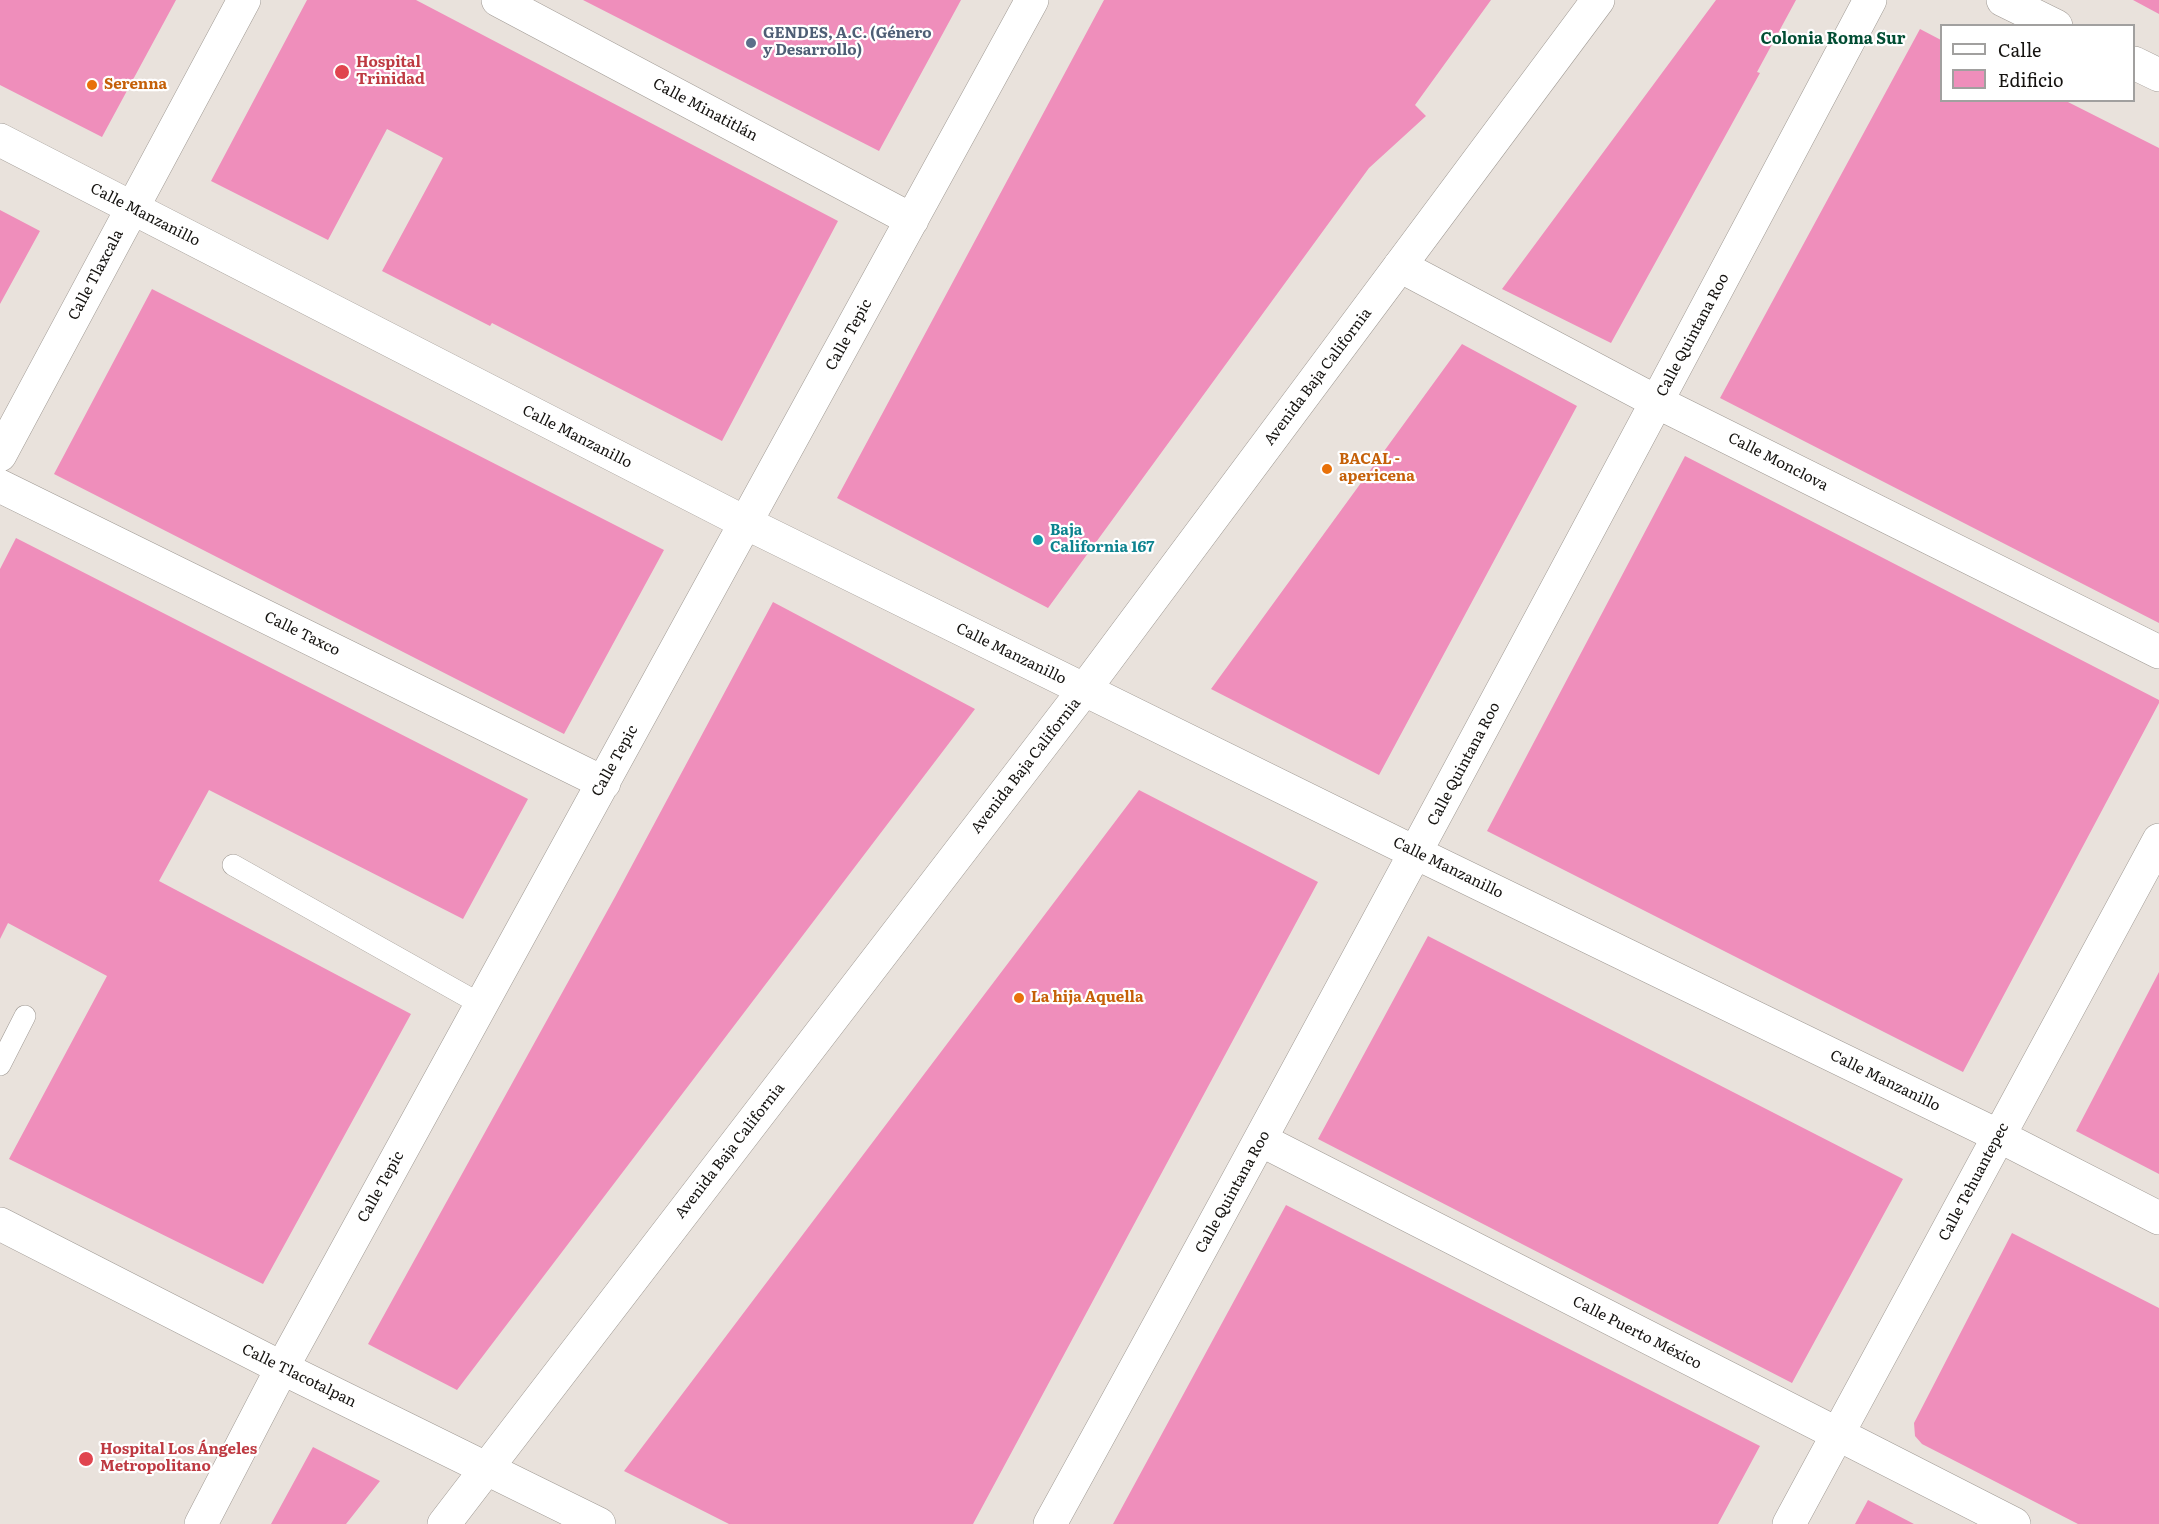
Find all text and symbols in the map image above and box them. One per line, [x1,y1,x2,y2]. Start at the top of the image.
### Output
legend [1940,24,2135,102]
place label: GENDES, A.C. (Género y Desarrollo) [763,25,932,60]
district label: Colonia Roma Sur [1760,29,1906,49]
marker: GENDES, A.C. (Género y Desarrollo) [744,36,758,50]
text: Calle [1998,36,2041,63]
place label: Hospital Trinidad [356,54,425,89]
marker: Hospital Trinidad [333,63,351,81]
text: Edificio [1998,66,2064,93]
street label: Calle Minatitlán [650,75,760,145]
place label: Serenna [104,76,167,94]
marker: Serenna [85,78,99,92]
street label: Calle Manzanillo [87,180,203,250]
street label: Calle Tlaxcala [65,227,127,323]
street label: Calle Quintana Roo [1653,270,1733,400]
street label: Calle Tepic [822,296,876,374]
street label: Avenida Baja California [1261,305,1375,449]
street label: Calle Manzanillo [519,402,635,472]
street label: Calle Monclova [1725,429,1831,495]
place label: BACAL - apericena [1339,451,1415,486]
marker: BACAL - apericena [1320,462,1334,476]
place label: Baja California 167 [1050,522,1154,557]
marker: Baja California 167 [1031,533,1045,547]
street label: Calle Taxco [261,608,343,660]
street label: Calle Manzanillo [953,619,1069,689]
street label: Avenida Baja California [967,695,1085,837]
street label: Calle Quintana Roo [1424,699,1504,829]
street label: Calle Tepic [588,722,642,800]
street label: Calle Manzanillo [1390,833,1506,903]
place label: La hija Aquella [1031,989,1144,1007]
marker: La hija Aquella [1012,991,1026,1005]
street label: Calle Manzanillo [1827,1046,1943,1116]
street label: Avenida Baja California [671,1080,789,1222]
street label: Calle Tehuantepec [1935,1120,2013,1244]
street label: Calle Quintana Roo [1192,1128,1274,1256]
street label: Calle Tepic [354,1148,408,1226]
street label: Calle Puerto México [1570,1293,1704,1373]
street label: Calle Tlacotalpan [239,1340,359,1412]
place label: Hospital Los Ángeles Metropolitano [100,1441,257,1476]
marker: Hospital Los Ángeles Metropolitano [77,1450,95,1468]

